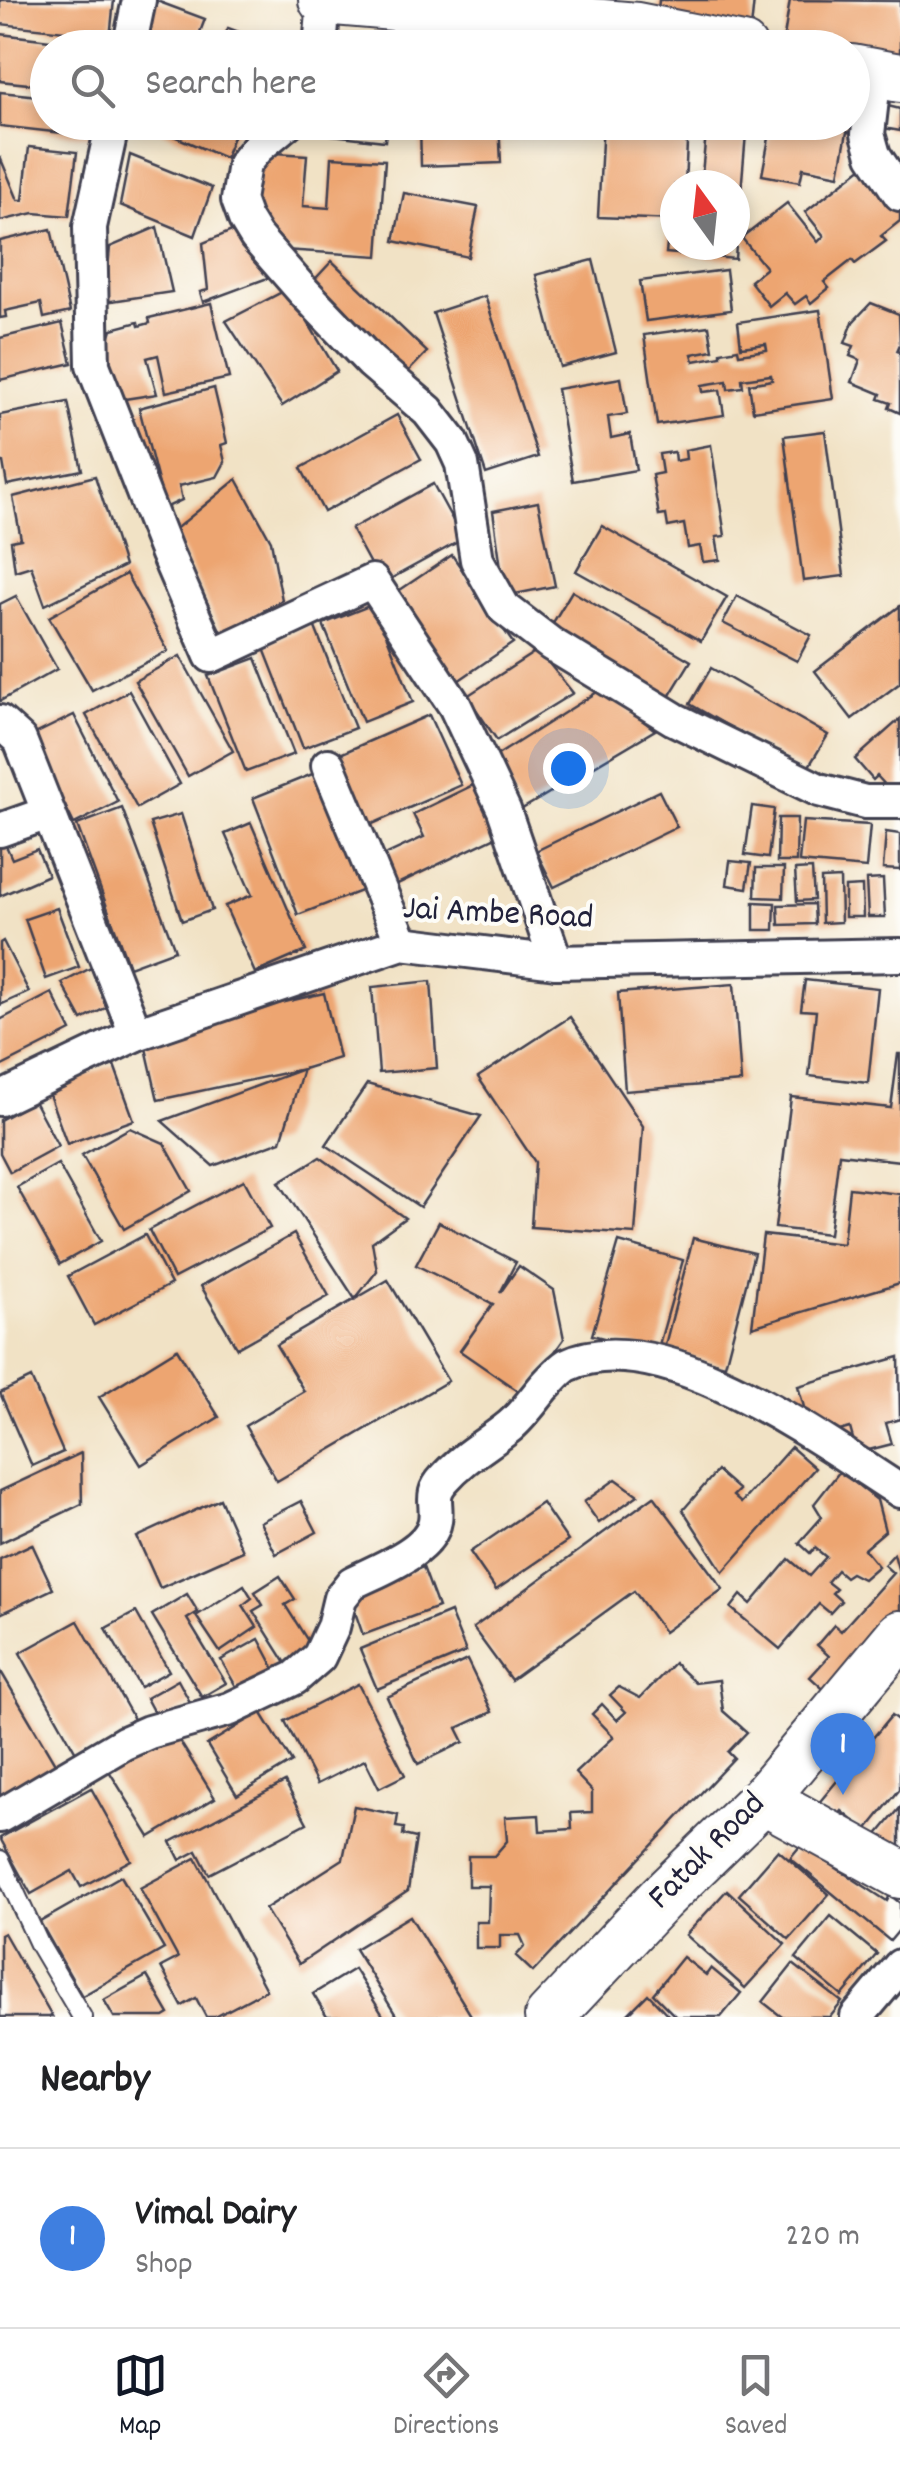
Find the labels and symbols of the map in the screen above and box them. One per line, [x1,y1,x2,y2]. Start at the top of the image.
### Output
north arrow [660,170,750,260]
your location [543,743,594,794]
street label: Jai Ambe Road [401,885,595,945]
pin: 1 [810,1712,876,1795]
street label: Fatak Road [638,1782,778,1922]

